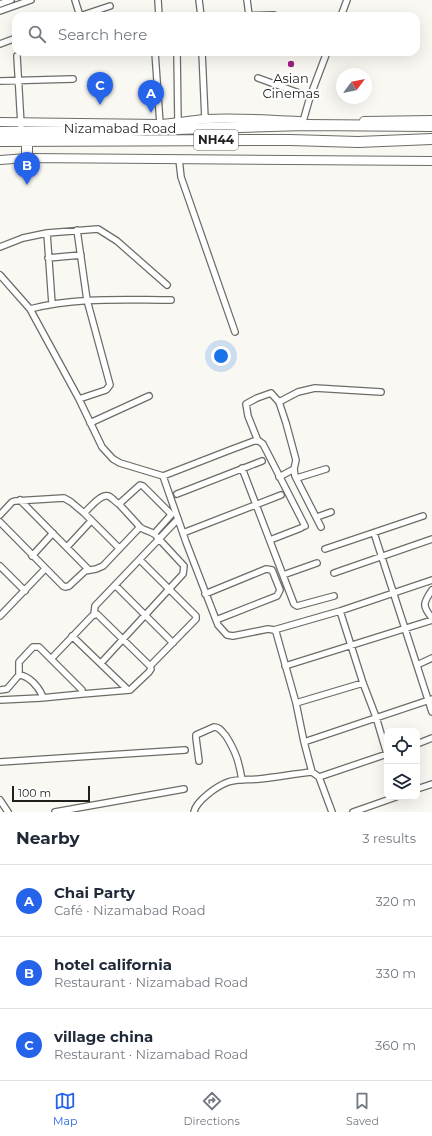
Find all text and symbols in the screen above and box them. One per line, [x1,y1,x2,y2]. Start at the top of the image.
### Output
search box [12,12,420,56]
icon: search [26,23,48,45]
text: Search here [58,25,147,44]
marker: Asian Cinemas [286,59,296,69]
north arrow [336,68,372,104]
place label: Asian Cinemas [262,70,320,101]
pin: C [87,72,113,105]
pin: A [138,80,164,113]
street label: Nizamabad Road [64,120,176,136]
road number: NH44 [194,130,238,150]
pin: B [14,152,40,185]
your location [211,346,231,366]
map controls [384,728,420,800]
button: locate [384,728,420,764]
button: layers [384,764,420,800]
scale bar [12,784,90,803]
text: 100 m [18,786,51,800]
text: Nearby [16,828,80,848]
text: 3 results [362,830,416,846]
text: Chai Party [54,883,135,902]
text: A [24,893,34,909]
text: 320 m [376,893,416,909]
text: Café · Nizamabad Road [54,902,206,918]
text: hotel california [54,955,172,974]
text: B [24,965,34,981]
text: 330 m [376,965,416,981]
text: Restaurant · Nizamabad Road [54,974,248,990]
text: village china [54,1027,153,1046]
text: C [24,1037,34,1053]
text: 360 m [375,1037,416,1053]
text: Restaurant · Nizamabad Road [54,1046,248,1062]
tab: Map [53,1090,77,1128]
tab: Directions [184,1090,240,1128]
tab: Saved [346,1090,379,1128]

